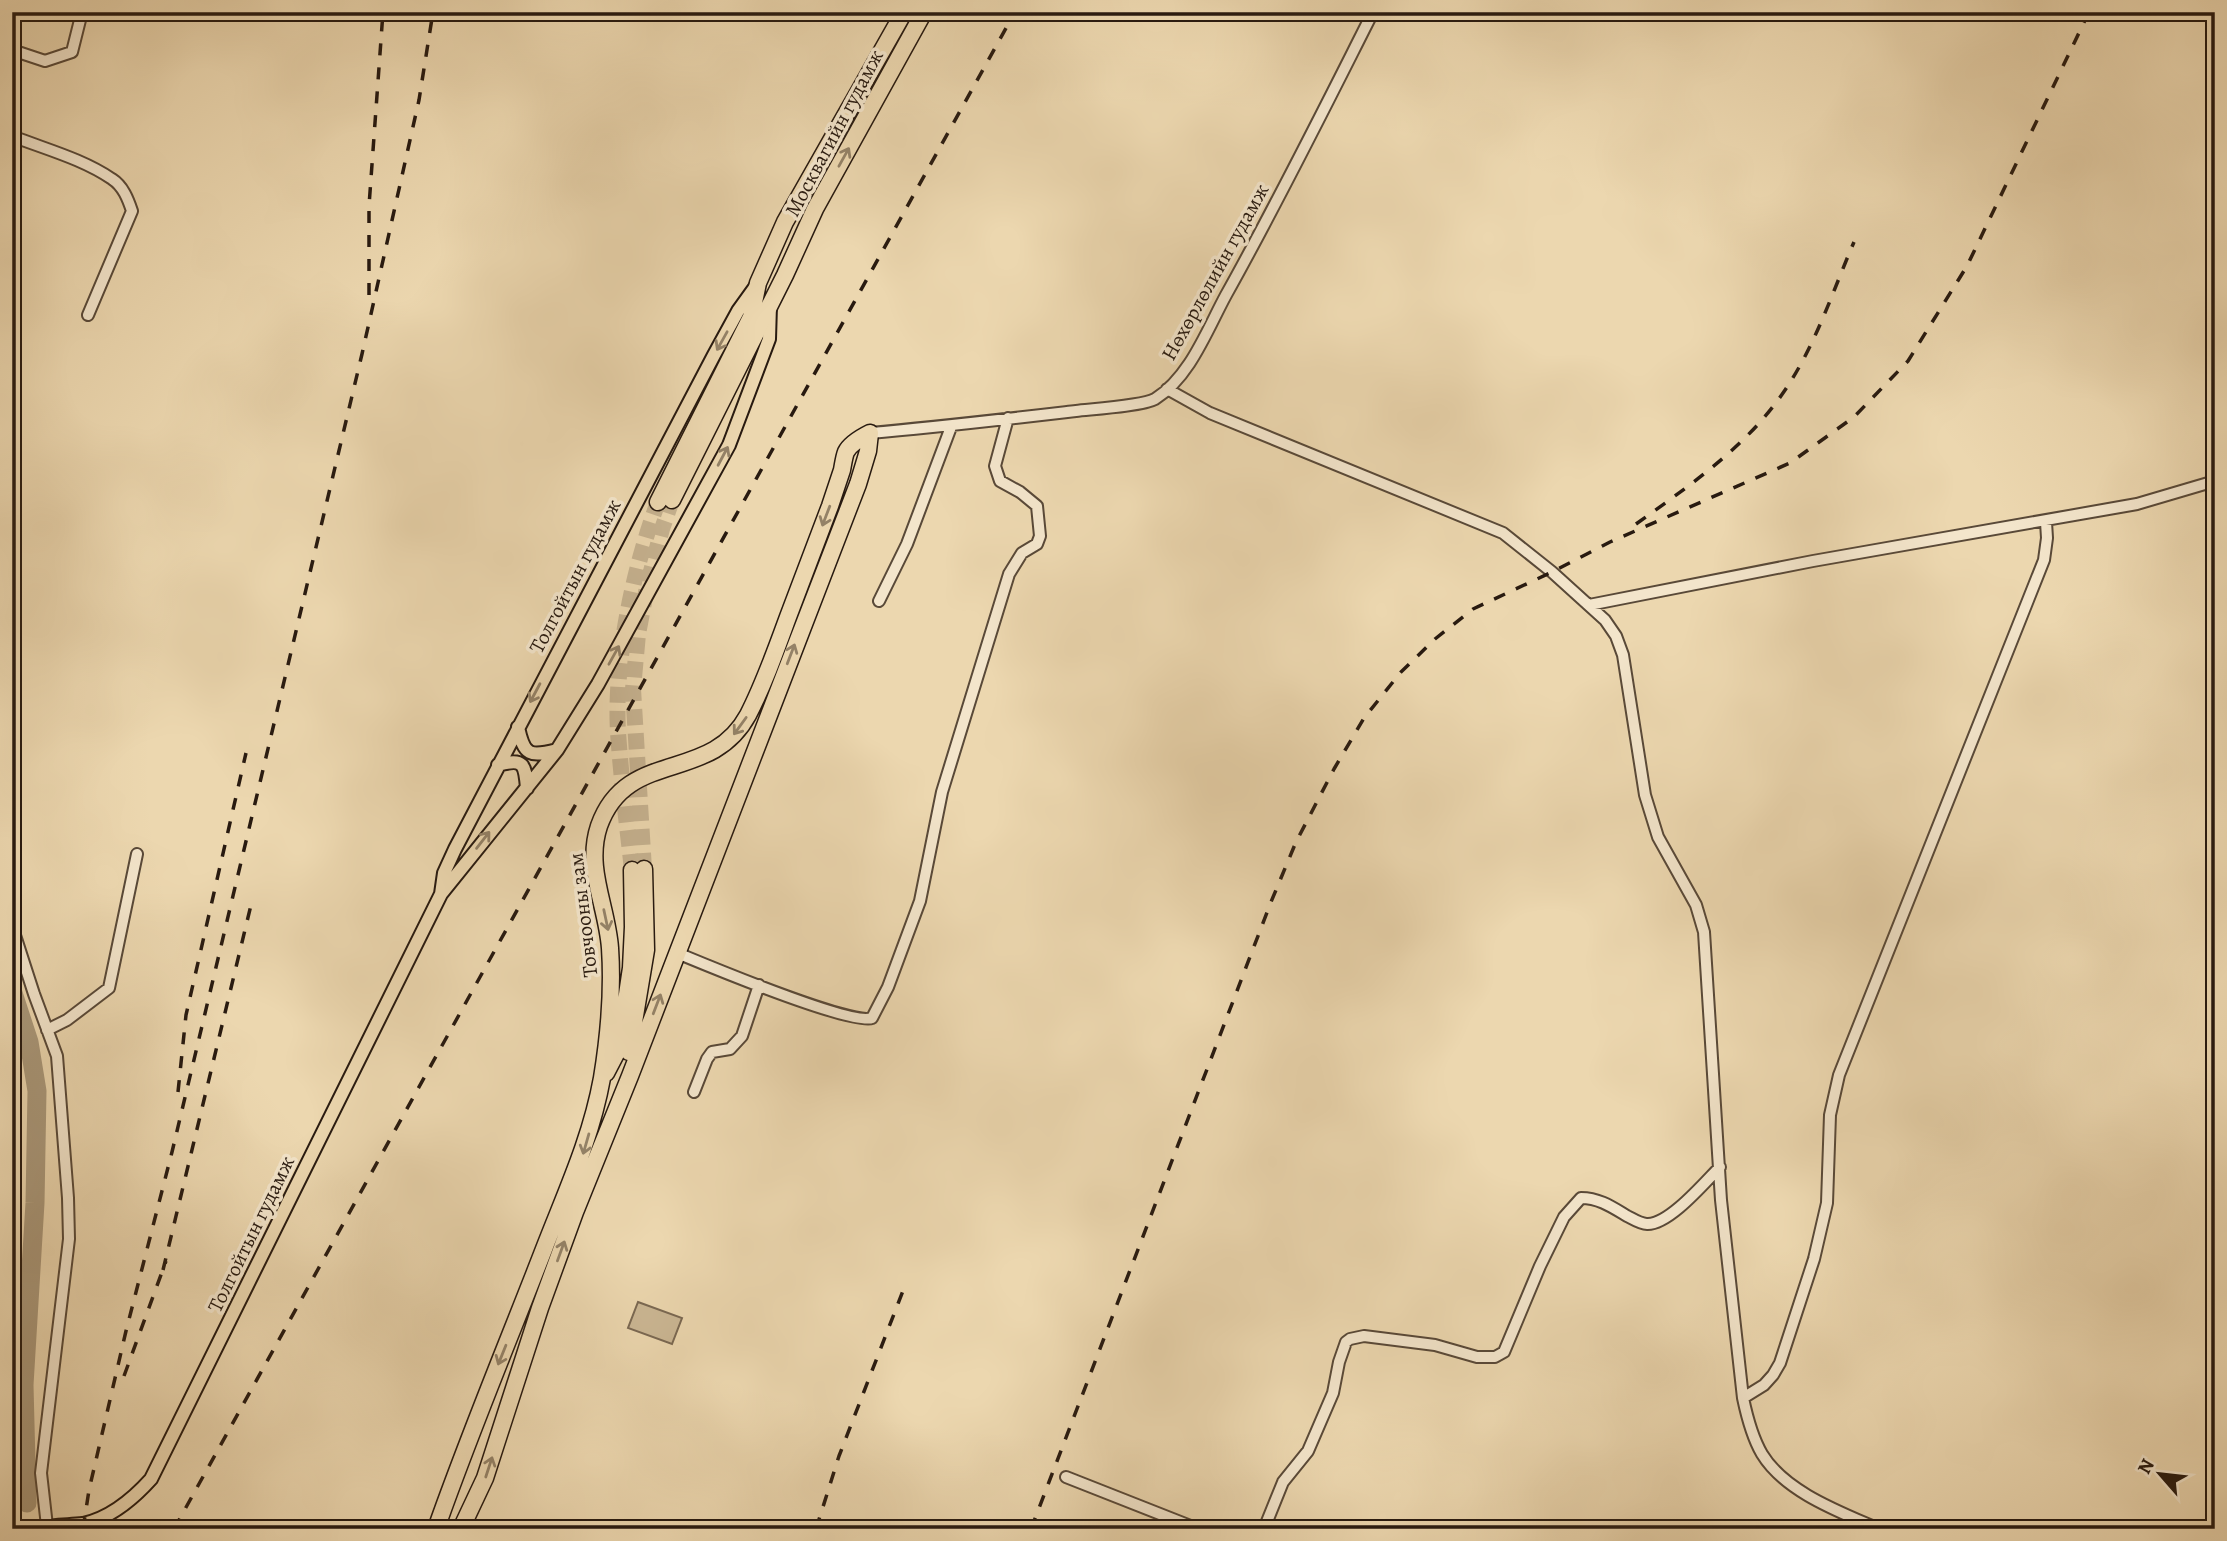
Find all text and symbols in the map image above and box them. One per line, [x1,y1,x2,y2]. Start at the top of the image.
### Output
street label: Москвагийн гудамж [778,44,890,221]
one-way arrow [838,147,851,168]
street label: Нөхөрлөлийн гудамж [1155,178,1275,365]
one-way arrow [715,330,729,350]
one-way arrow [716,446,730,466]
street label: Толгойтын гудамж [523,494,628,658]
one-way arrow [819,505,831,527]
one-way arrow [786,644,799,666]
one-way arrow [607,646,621,666]
one-way arrow [528,682,542,703]
one-way arrow [732,716,747,735]
one-way arrow [476,832,491,850]
street label: Товчооны зам [561,851,605,979]
one-way arrow [599,908,613,931]
one-way arrow [652,993,665,1015]
one-way arrow [578,1132,591,1154]
street label: Толгойтын гудамж [201,1151,301,1317]
one-way arrow [555,1240,568,1262]
one-way arrow [495,1344,508,1366]
north arrow [2126,1440,2196,1510]
text: N [2131,1454,2161,1479]
one-way arrow [483,1456,496,1478]

